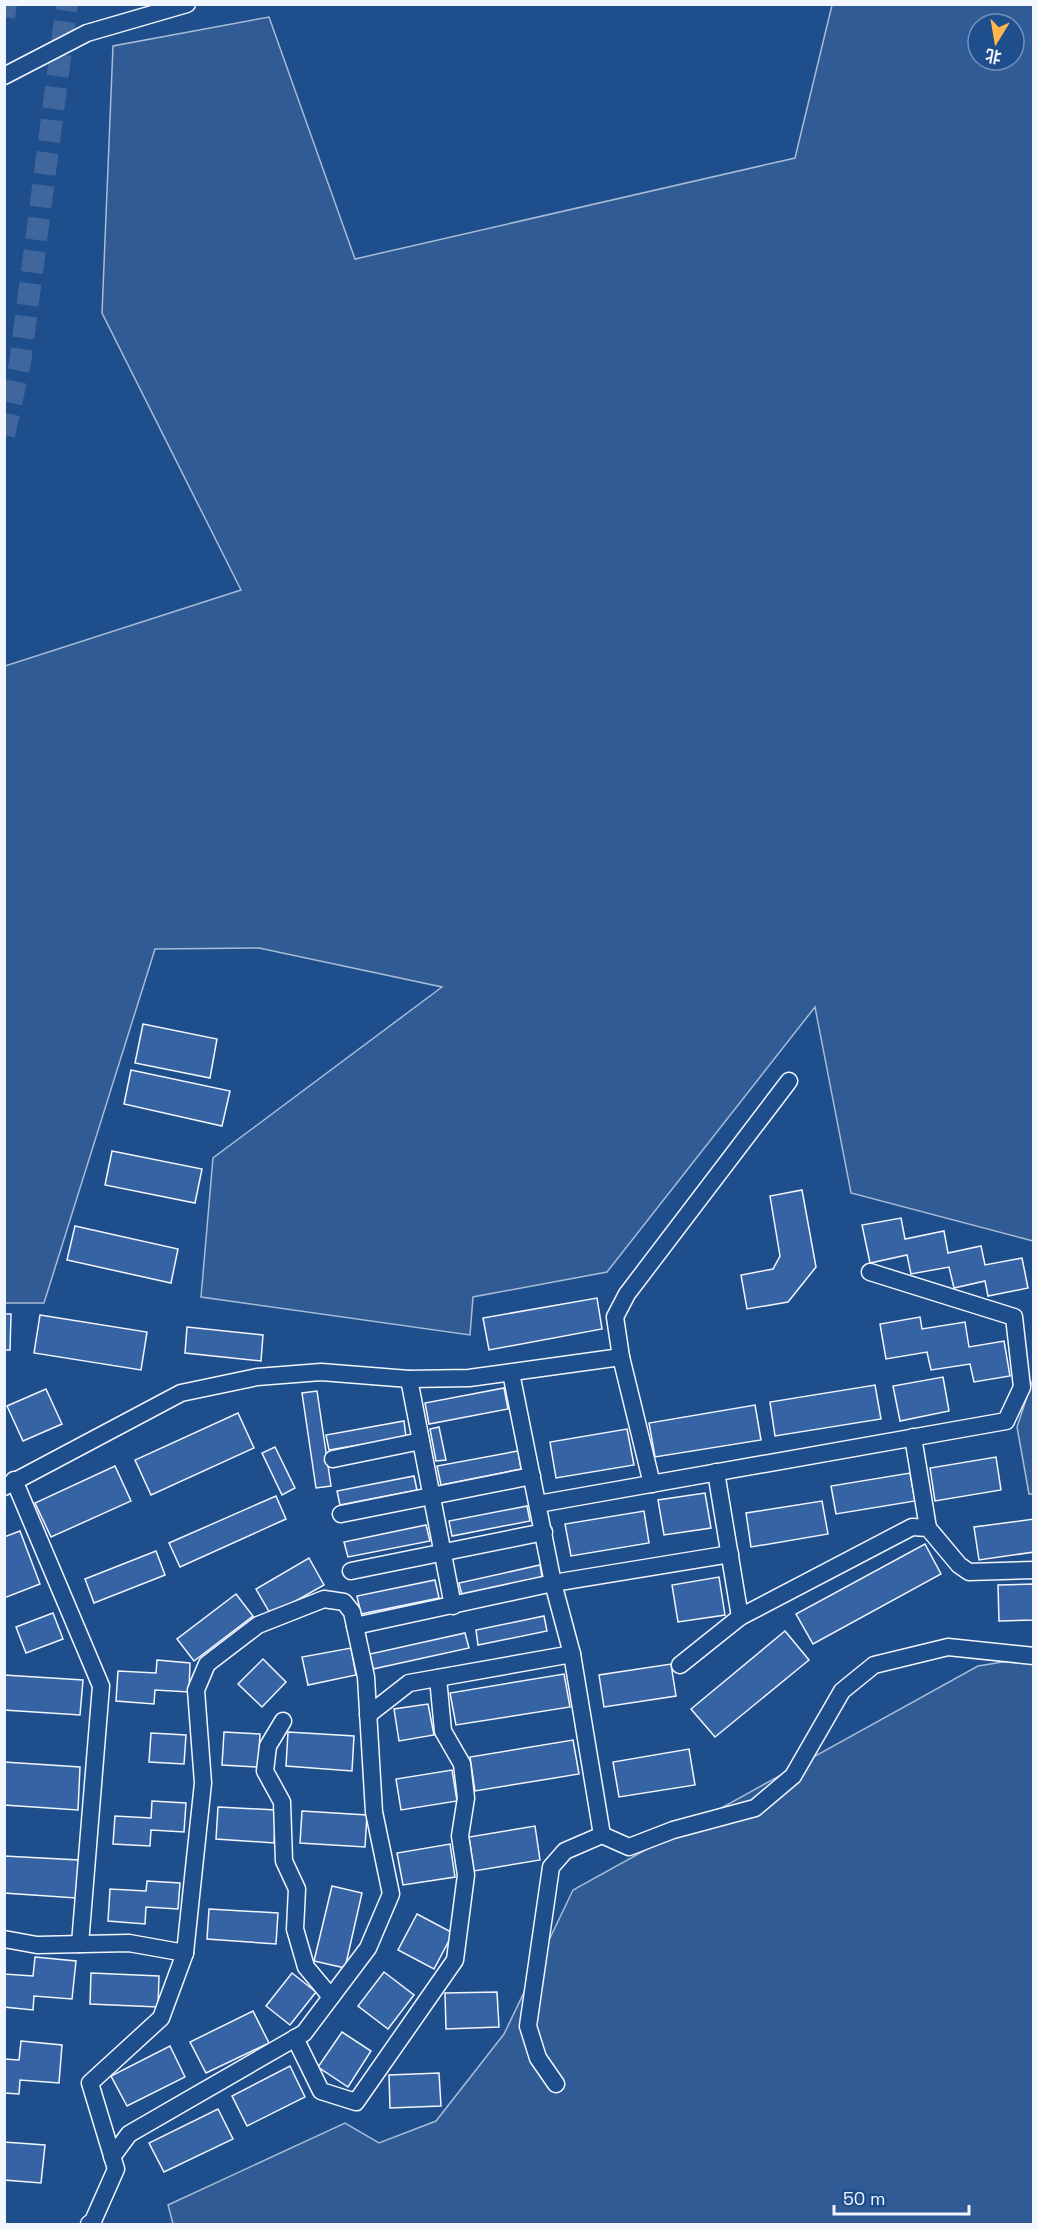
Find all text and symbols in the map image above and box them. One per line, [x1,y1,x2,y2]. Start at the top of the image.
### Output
north arrow [966,12,1026,72]
text: 北 [983,44,1003,68]
scale bar [834,2178,969,2216]
text: 50 m [843,2187,885,2210]

